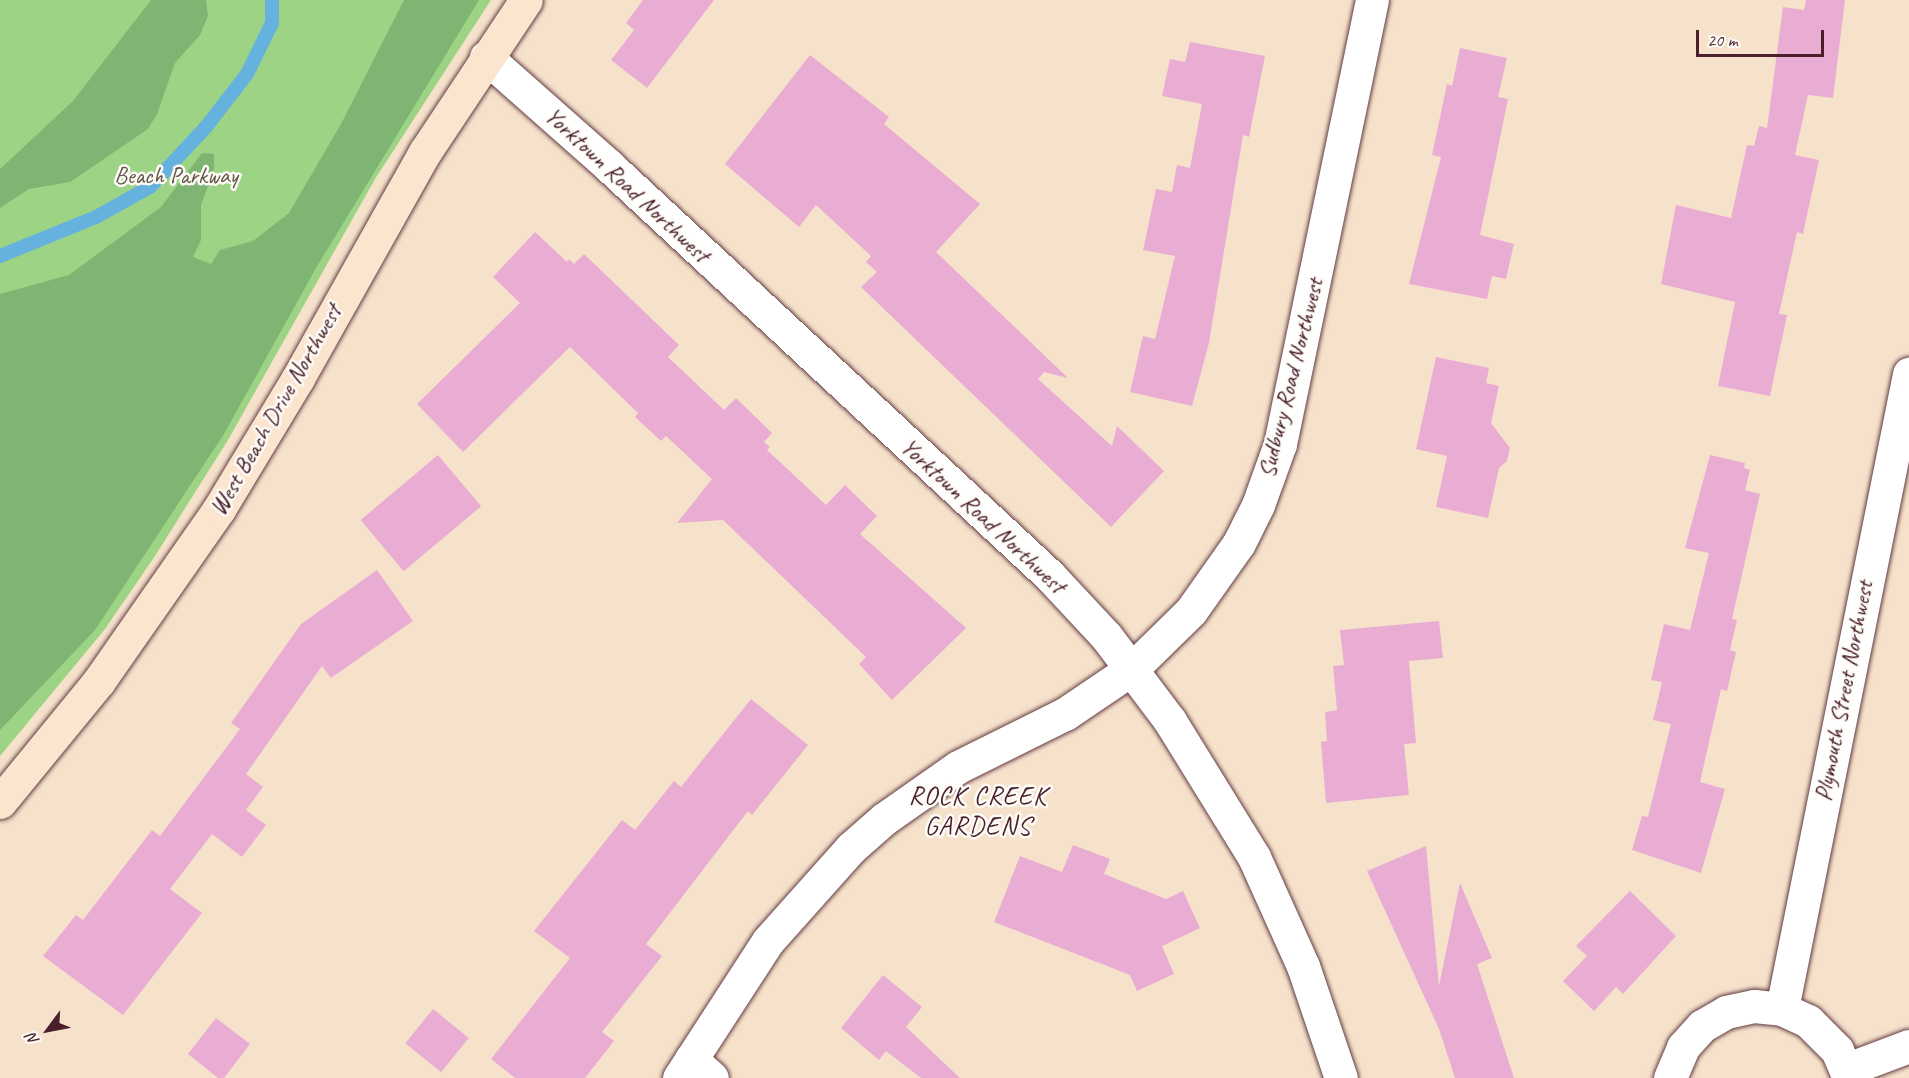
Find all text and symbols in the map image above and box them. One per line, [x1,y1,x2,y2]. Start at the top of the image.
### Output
scale bar [1699,18,1826,56]
text: 20 m [1707,29,1738,51]
street label: Yorktown Road Northwest [539,101,715,269]
park label: Beach Parkway [114,162,238,190]
street label: Sudbury Road Northwest [1252,275,1330,481]
street label: West Beach Drive Northwest [204,300,348,520]
street label: Yorktown Road Northwest [895,432,1071,600]
street label: Plymouth Street Northwest [1809,578,1879,804]
district label: ROCK CREEK GARDENS [909,780,1047,842]
north arrow [18,1000,78,1060]
text: N [22,1030,44,1049]

